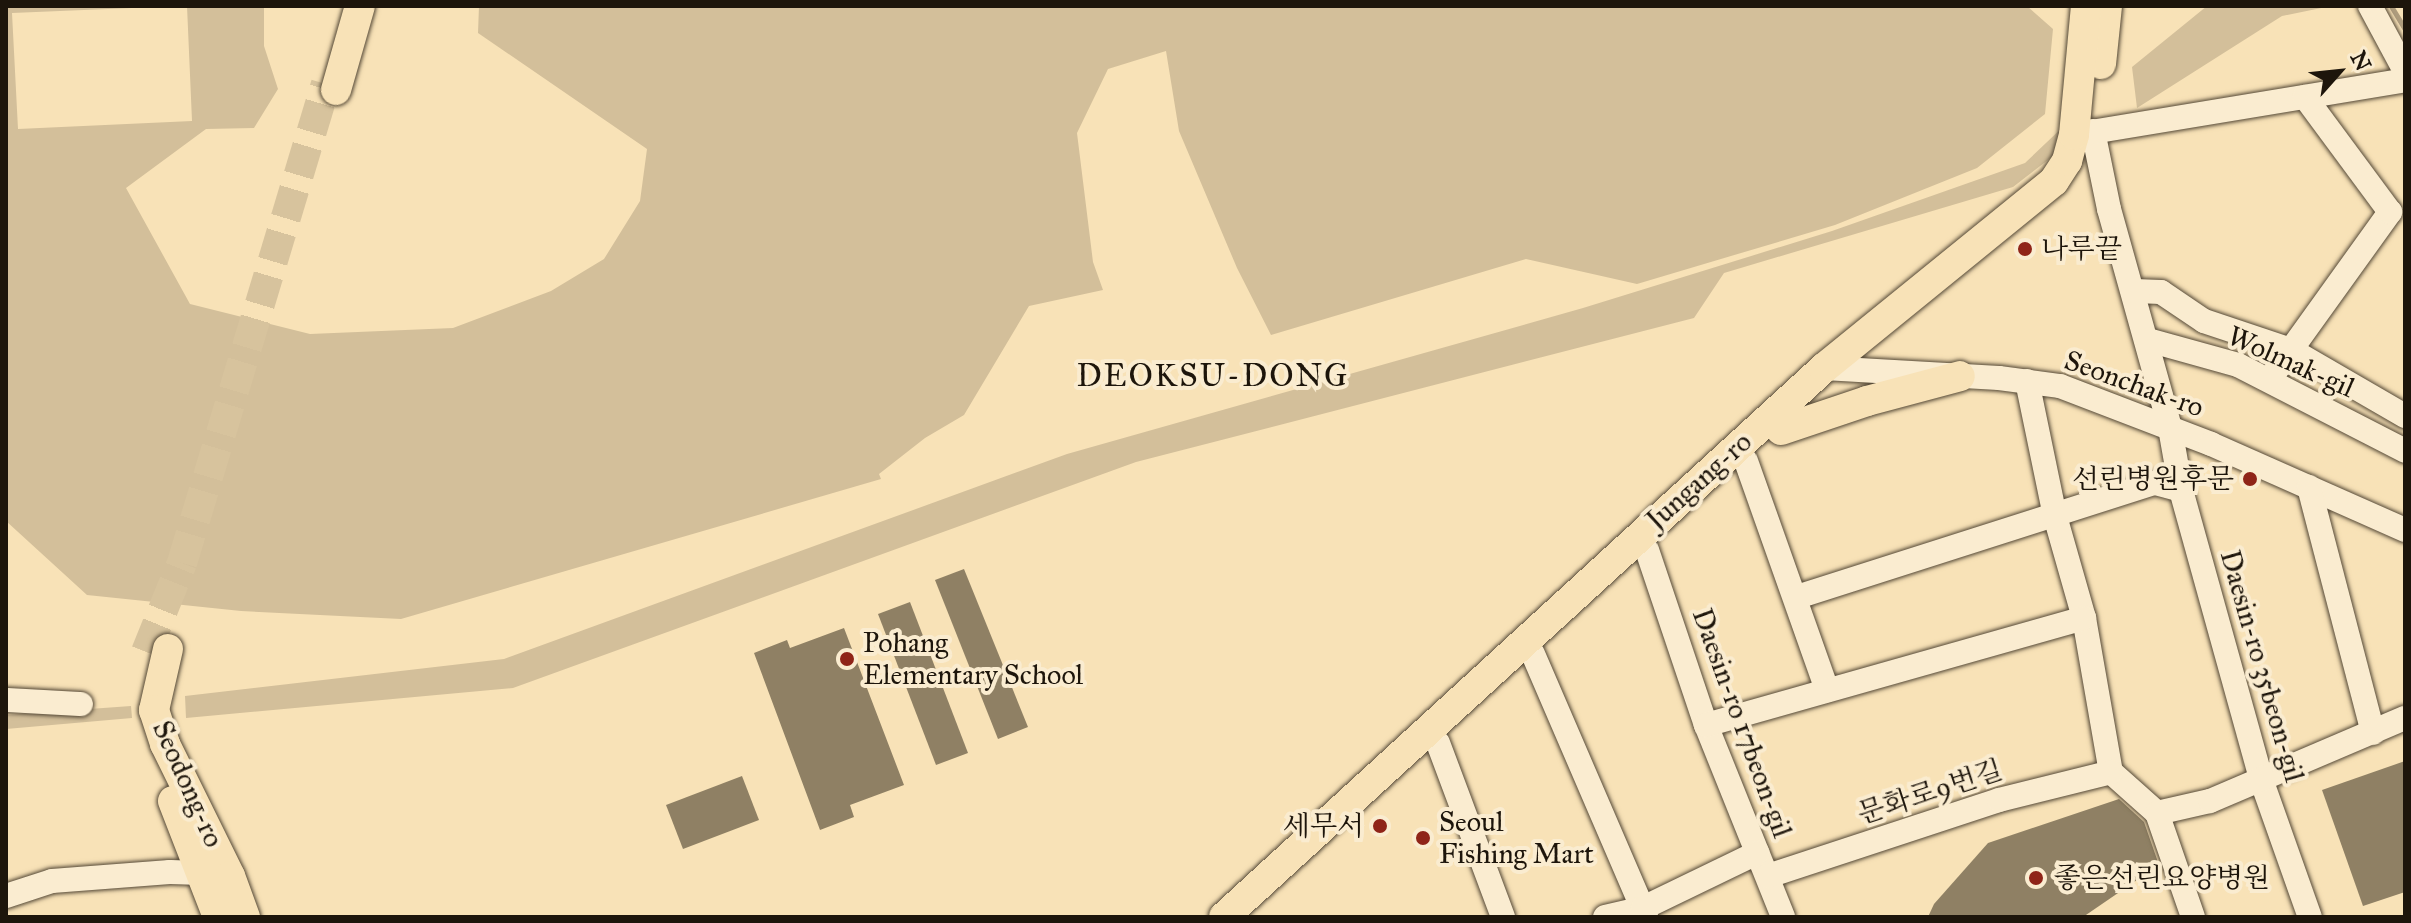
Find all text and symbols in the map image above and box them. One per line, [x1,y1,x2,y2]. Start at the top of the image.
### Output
north arrow [2299,32,2379,112]
text: N [2345,46,2377,75]
place label: 나루끝 [2041,232,2122,266]
marker: 나루끝 [2016,240,2034,258]
street label: Wolmak-gil [2222,319,2360,405]
street label: Seonchak-ro [2060,343,2208,425]
district label: DEOKSU-DONG [1077,357,1349,395]
street label: Jungang-ro [1639,425,1759,537]
place label: 선린병원후문 [2072,462,2234,496]
marker: 선린병원후문 [2241,470,2259,488]
street label: Daesin-ro 35beon-gil [2213,546,2311,786]
street label: Daesin-ro 17beon-gil [1685,604,1799,842]
place label: Pohang Elementary School [863,626,1083,692]
marker: Pohang Elementary School [838,650,856,668]
street label: Seodong-ro [145,716,231,852]
street label: 문화로9번길 [1853,753,2007,831]
place label: Seoul Fishing Mart [1439,805,1594,871]
place label: 세무서 [1283,809,1364,843]
marker: 세무서 [1371,817,1389,835]
marker: Seoul Fishing Mart [1414,829,1432,847]
place label: 좋은선린요양병원 [2054,861,2270,895]
marker: 좋은선린요양병원 [2025,867,2047,889]

